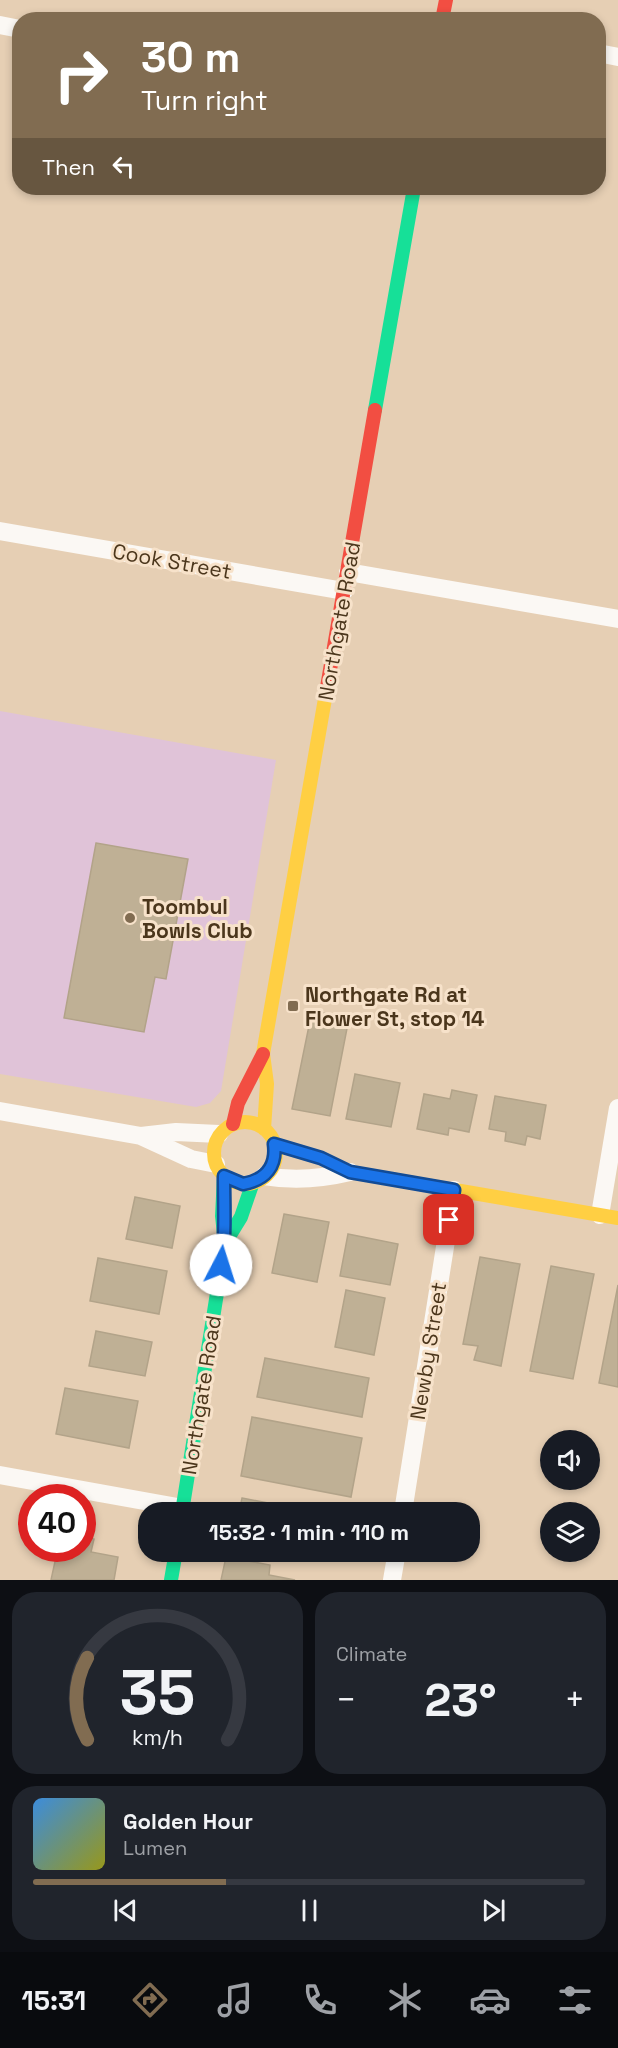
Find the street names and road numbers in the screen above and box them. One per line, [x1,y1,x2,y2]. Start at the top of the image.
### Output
street label: Cook Street [110,537,234,585]
street label: Northgate Road [312,539,366,703]
street label: Newby Street [404,1280,452,1422]
street label: Northgate Road [175,1313,227,1477]

